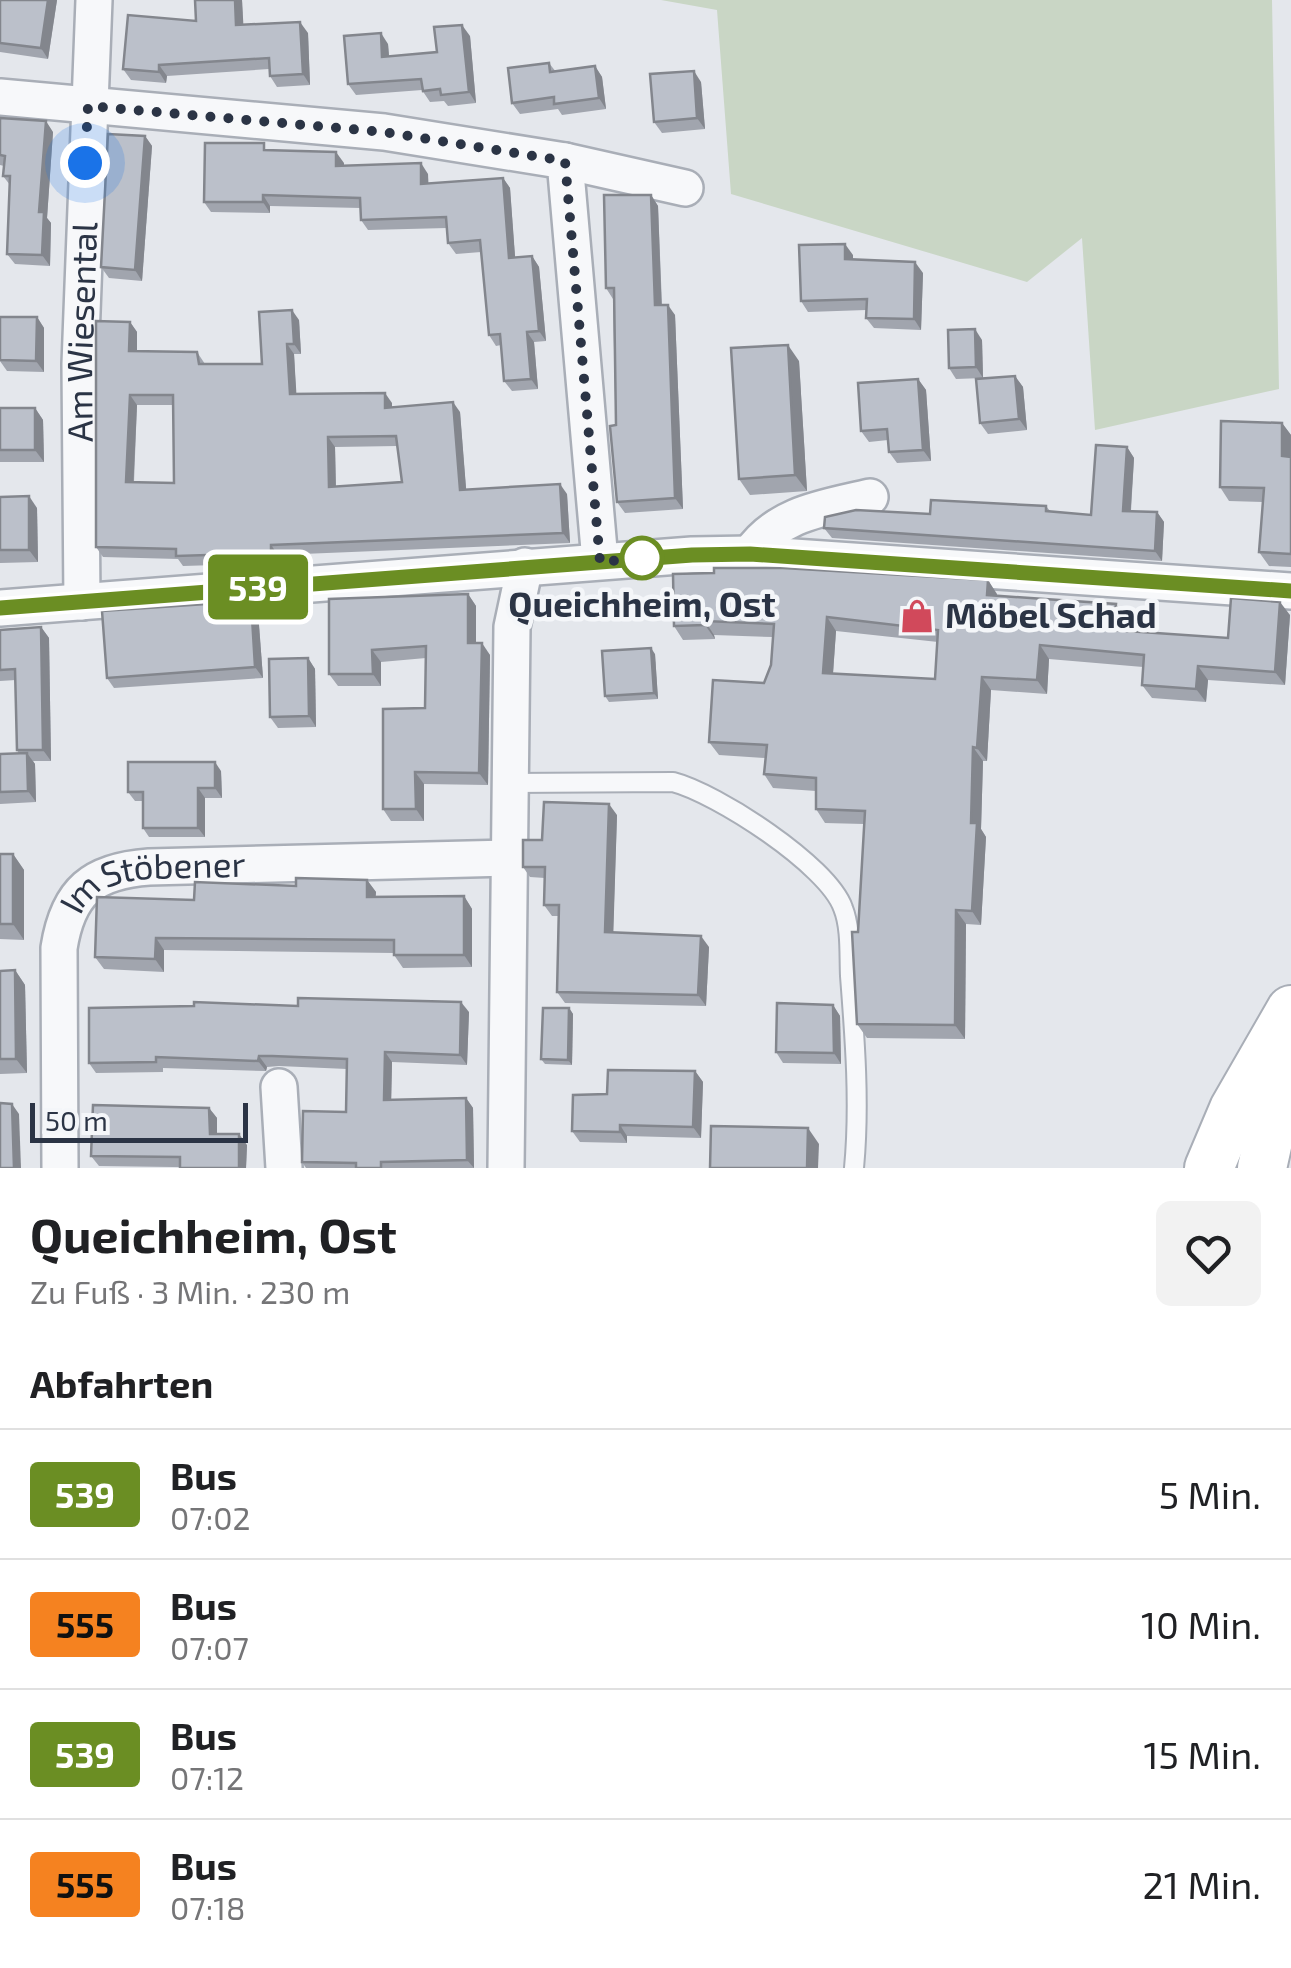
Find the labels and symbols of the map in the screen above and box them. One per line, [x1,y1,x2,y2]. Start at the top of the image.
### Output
your location [60,138,110,188]
street label: Am Wiesental [57,220,104,442]
marker: Queichheim, Ost [621,537,663,579]
line badge: 539 [200,554,316,620]
place label: Queichheim, Ost [508,582,776,625]
place label: Möbel Schad [945,593,1157,635]
shop icon: Möbel Schad [898,597,936,635]
street label: Im Stöbener [49,842,246,919]
scale bar [30,1098,248,1142]

